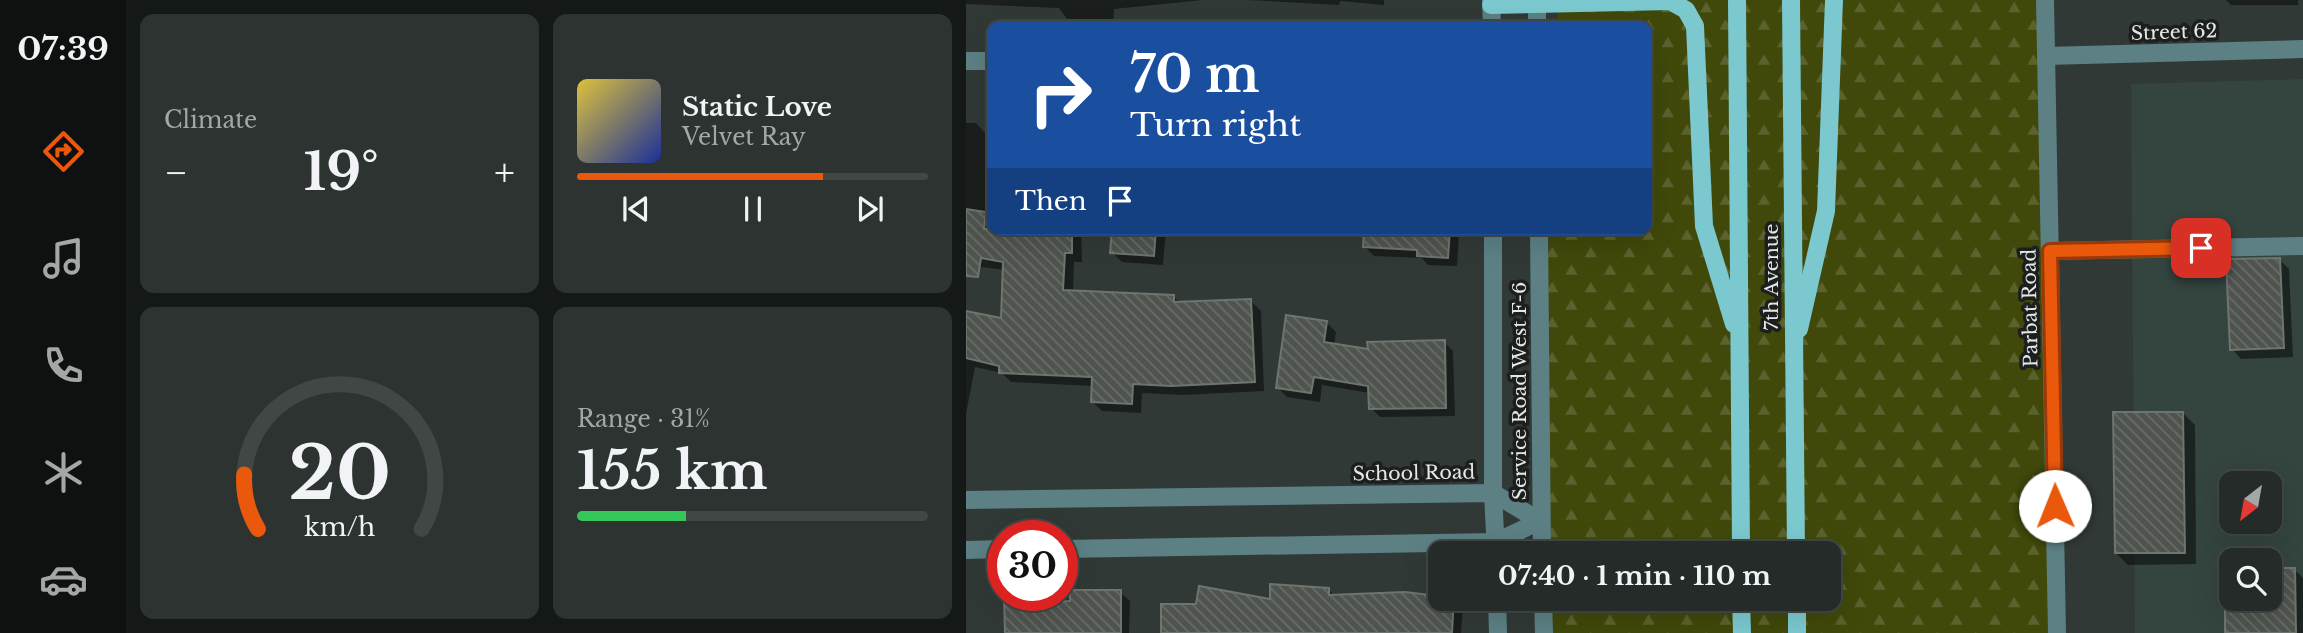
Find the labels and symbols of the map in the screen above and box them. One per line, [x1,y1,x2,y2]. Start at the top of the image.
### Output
street label: Street 62 [2130,19,2218,45]
pin [2171,218,2231,278]
street label: 7th Avenue [1760,224,1783,330]
street label: Parbat Road [2017,248,2043,367]
street label: Service Road West F-6 [1508,282,1531,500]
street label: School Road [1353,460,1476,486]
position arrow [2018,469,2092,543]
north arrow [2219,471,2282,534]
speed limit sign: 30 [987,520,1078,611]

